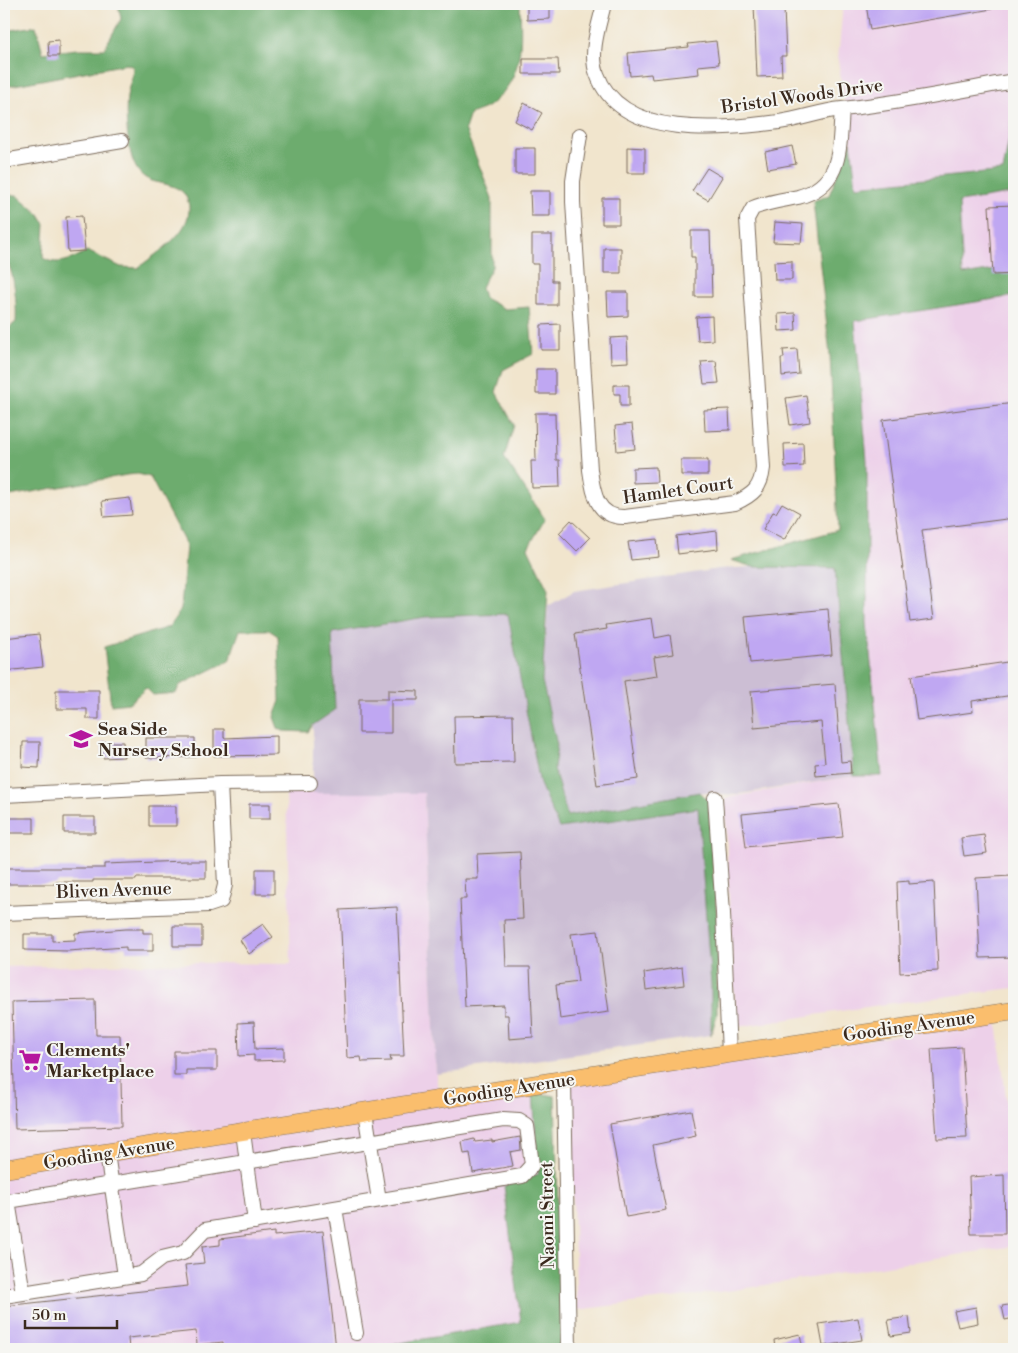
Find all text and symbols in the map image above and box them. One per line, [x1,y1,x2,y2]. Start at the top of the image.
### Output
street label: Bristol Woods Drive [719,74,884,119]
street label: Hamlet Court [621,471,735,510]
place label: Sea Side Nursery School [98,718,229,762]
school or university icon: Sea Side Nursery School [68,726,94,752]
street label: Bliven Avenue [55,877,172,904]
street label: Gooding Avenue [842,1006,976,1047]
place label: Clements' Marketplace [46,1039,154,1083]
supermarket icon: Clements' Marketplace [17,1047,43,1073]
street label: Gooding Avenue [442,1068,576,1111]
street label: Gooding Avenue [42,1132,176,1175]
street label: Naomi Street [535,1161,560,1269]
scale bar [25,1298,118,1330]
text: 50 m [32,1306,66,1325]

